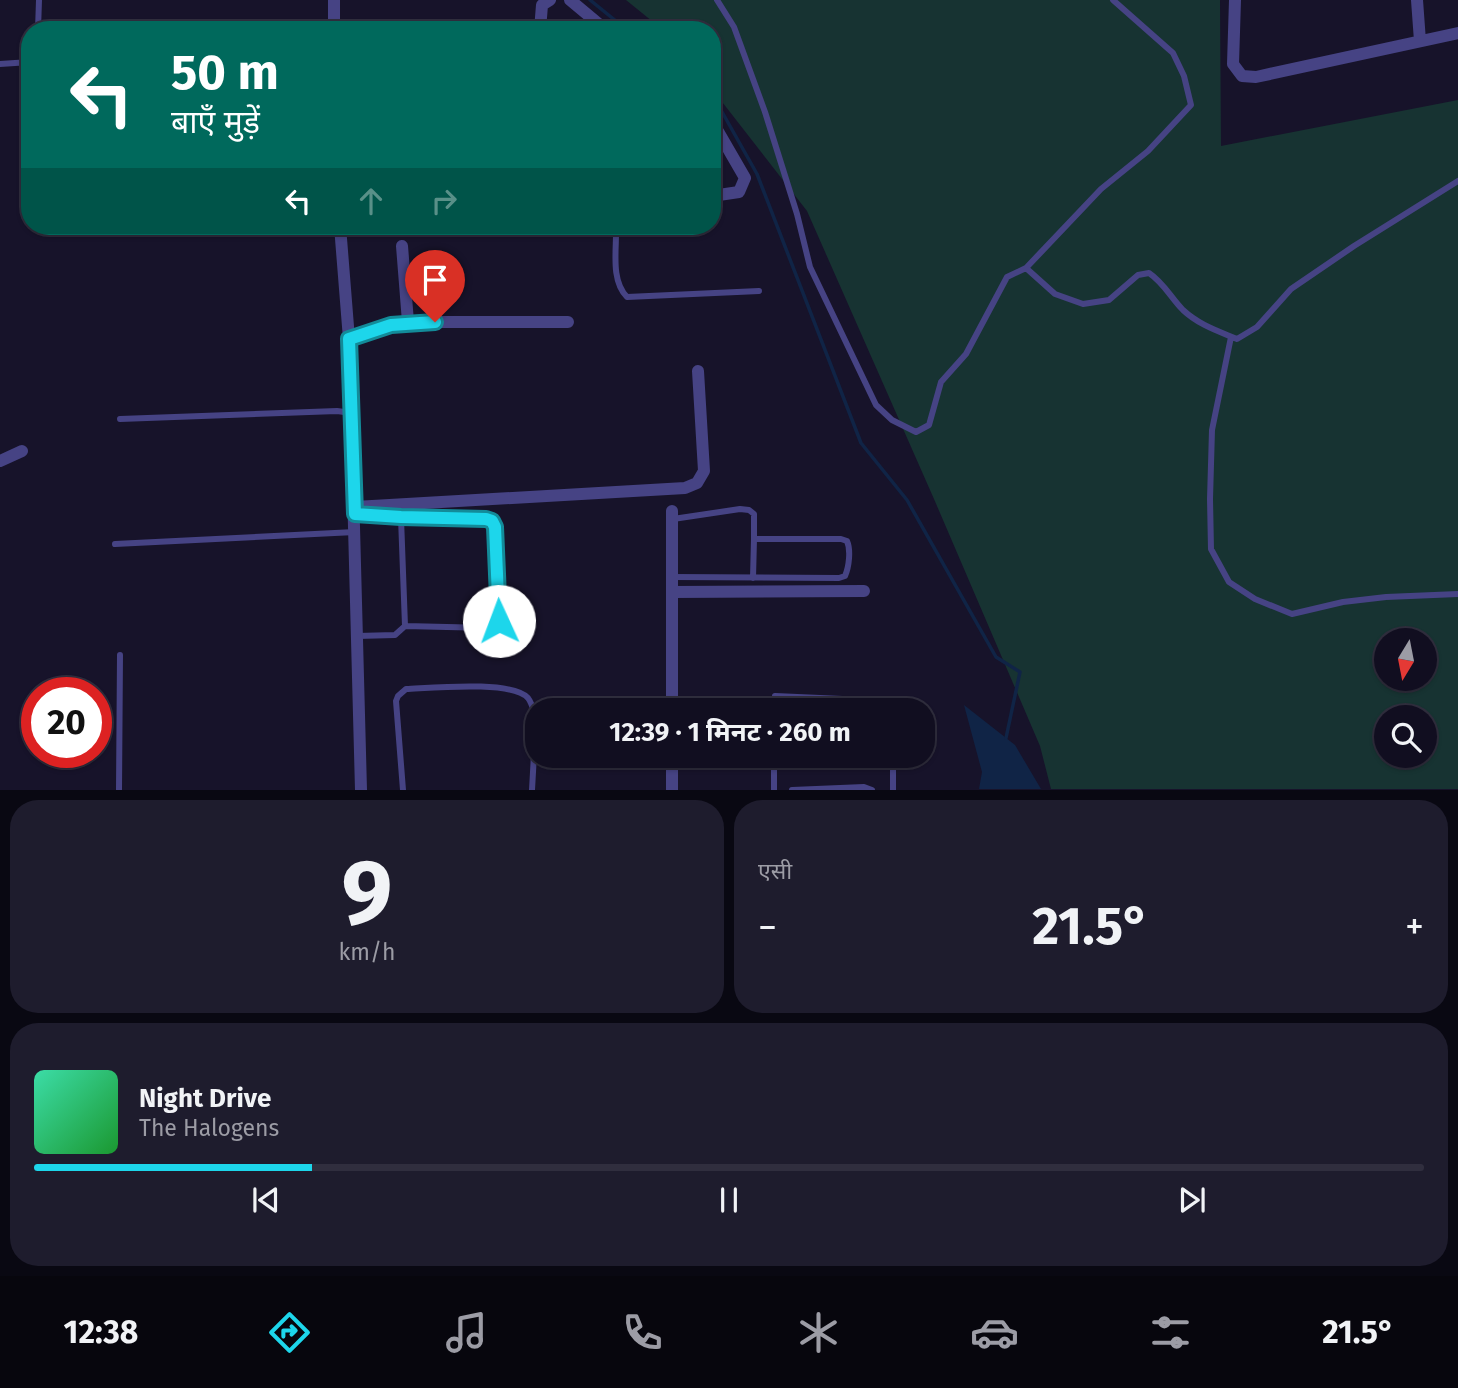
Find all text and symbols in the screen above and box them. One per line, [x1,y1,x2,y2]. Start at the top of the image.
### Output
text: 50 m [171,43,279,102]
icon: left [56,49,147,140]
text: बाएँ मुड़ें [171,103,260,141]
icon: left [279,182,317,220]
icon: ahead [352,182,390,220]
icon: right [425,182,463,220]
pin [405,250,465,322]
icon: arrive [416,261,454,299]
position arrow [462,584,536,658]
north arrow [1374,628,1437,691]
map controls [1374,628,1437,768]
speed limit sign: 20 [21,677,112,768]
button: search [1374,705,1437,768]
text: 12:39 · 1 मिनट · 260 m [609,717,851,748]
text: 9 [342,838,392,947]
text: एसी [758,857,792,885]
text: 21.5° [1032,895,1150,958]
text: − [758,904,777,950]
text: + [1405,904,1424,950]
text: km/h [339,938,395,966]
text: Night Drive [139,1083,271,1114]
text: The Halogens [139,1114,279,1142]
icon: previous [247,1181,285,1219]
icon: pause [710,1181,748,1219]
icon: next [1173,1181,1211,1219]
icon: directions [265,1308,314,1357]
icon: music [442,1308,491,1357]
icon: phone [618,1308,667,1357]
icon: climate [794,1308,843,1357]
icon: car [970,1308,1019,1357]
icon: filters [1146,1308,1195,1357]
text: 12:38 [64,1313,138,1351]
text: 21.5° [1322,1313,1394,1351]

